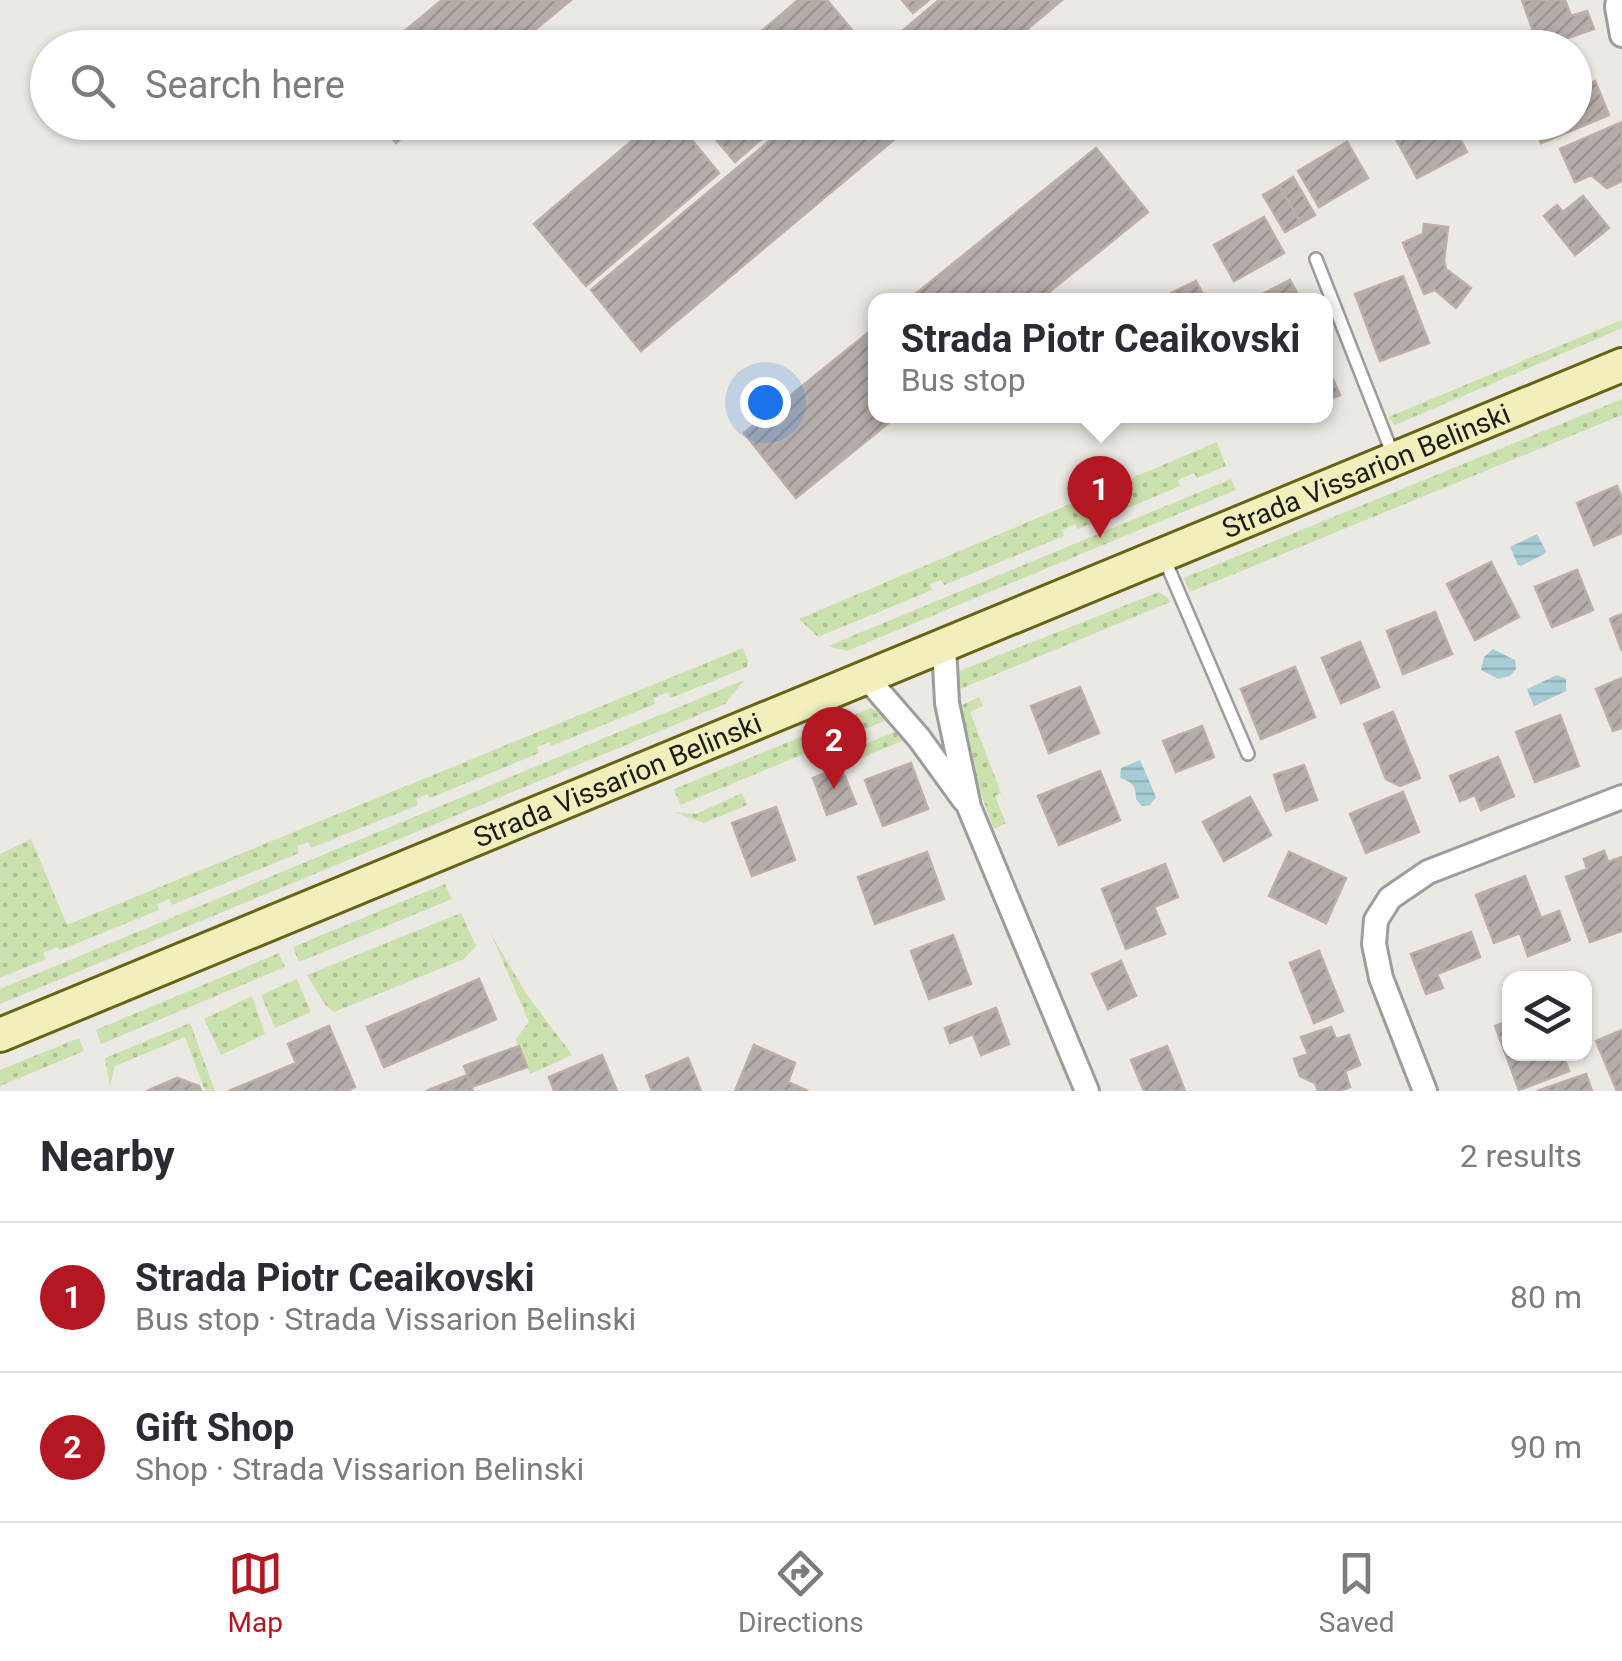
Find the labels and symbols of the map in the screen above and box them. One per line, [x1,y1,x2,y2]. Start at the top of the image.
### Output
your location [740,377,791,428]
street label: Strada Vissarion Belinski [1217,397,1515,545]
pin: 1 [1068,456,1132,538]
street label: Strada Vissarion Belinski [469,706,766,854]
pin: 2 [802,706,866,789]

